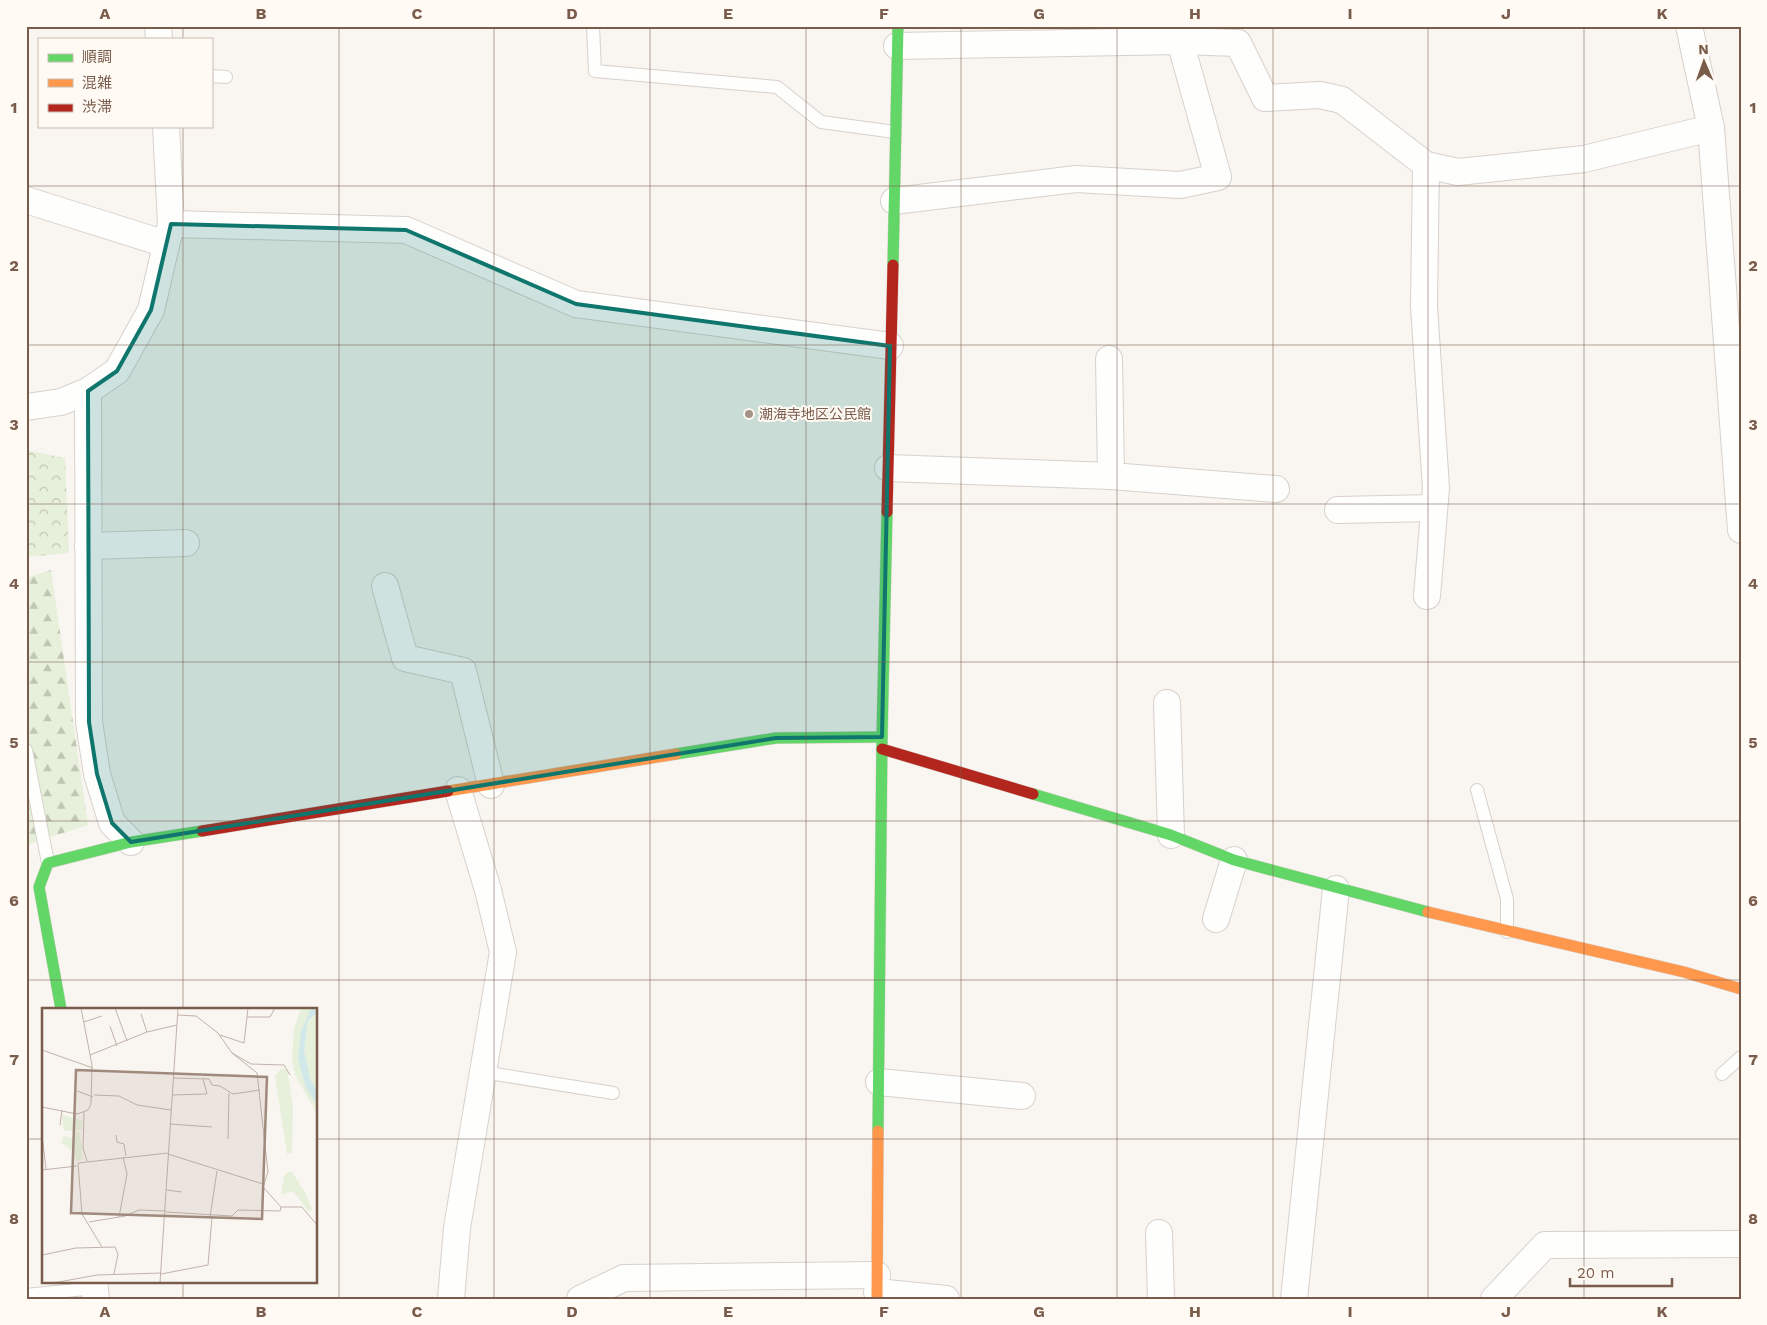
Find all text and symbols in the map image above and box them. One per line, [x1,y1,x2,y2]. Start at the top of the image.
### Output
text: A [100,4,111,23]
text: B [256,4,267,23]
text: C [412,4,423,23]
text: D [566,4,578,23]
text: E [723,4,733,23]
text: F [879,4,889,23]
text: G [1033,4,1045,23]
text: H [1189,4,1201,23]
text: I [1347,4,1353,23]
text: J [1501,4,1511,23]
text: K [1656,4,1668,23]
legend [38,38,212,128]
north arrow [1680,38,1730,88]
text: N [1698,41,1709,57]
text: 順調 [82,48,112,66]
text: 混雑 [82,74,112,92]
text: 1 [11,98,17,117]
text: 渋滞 [82,98,112,116]
text: 1 [1750,98,1756,117]
text: 2 [9,256,19,275]
text: 2 [1748,256,1758,275]
place label: 潮海寺地区公民館 [759,406,871,422]
marker: 潮海寺地区公民館 [743,408,755,420]
text: 3 [9,415,19,434]
text: 3 [1748,415,1758,434]
text: 4 [9,574,19,593]
text: 4 [1748,574,1758,593]
text: 5 [9,733,19,752]
text: 5 [1748,733,1758,752]
text: 6 [9,891,19,910]
text: 6 [1748,891,1758,910]
inset map [42,1008,318,1282]
text: 7 [9,1050,19,1069]
text: 7 [1748,1050,1758,1069]
text: 8 [9,1209,19,1228]
text: 8 [1748,1209,1758,1228]
scale bar [1570,1255,1672,1287]
text: 20 m [1577,1264,1615,1282]
text: A [100,1302,111,1321]
text: B [256,1302,267,1321]
text: C [412,1302,423,1321]
text: D [566,1302,578,1321]
text: E [723,1302,733,1321]
text: F [879,1302,889,1321]
text: G [1033,1302,1045,1321]
text: H [1189,1302,1201,1321]
text: I [1347,1302,1353,1321]
text: J [1501,1302,1511,1321]
text: K [1656,1302,1668,1321]

